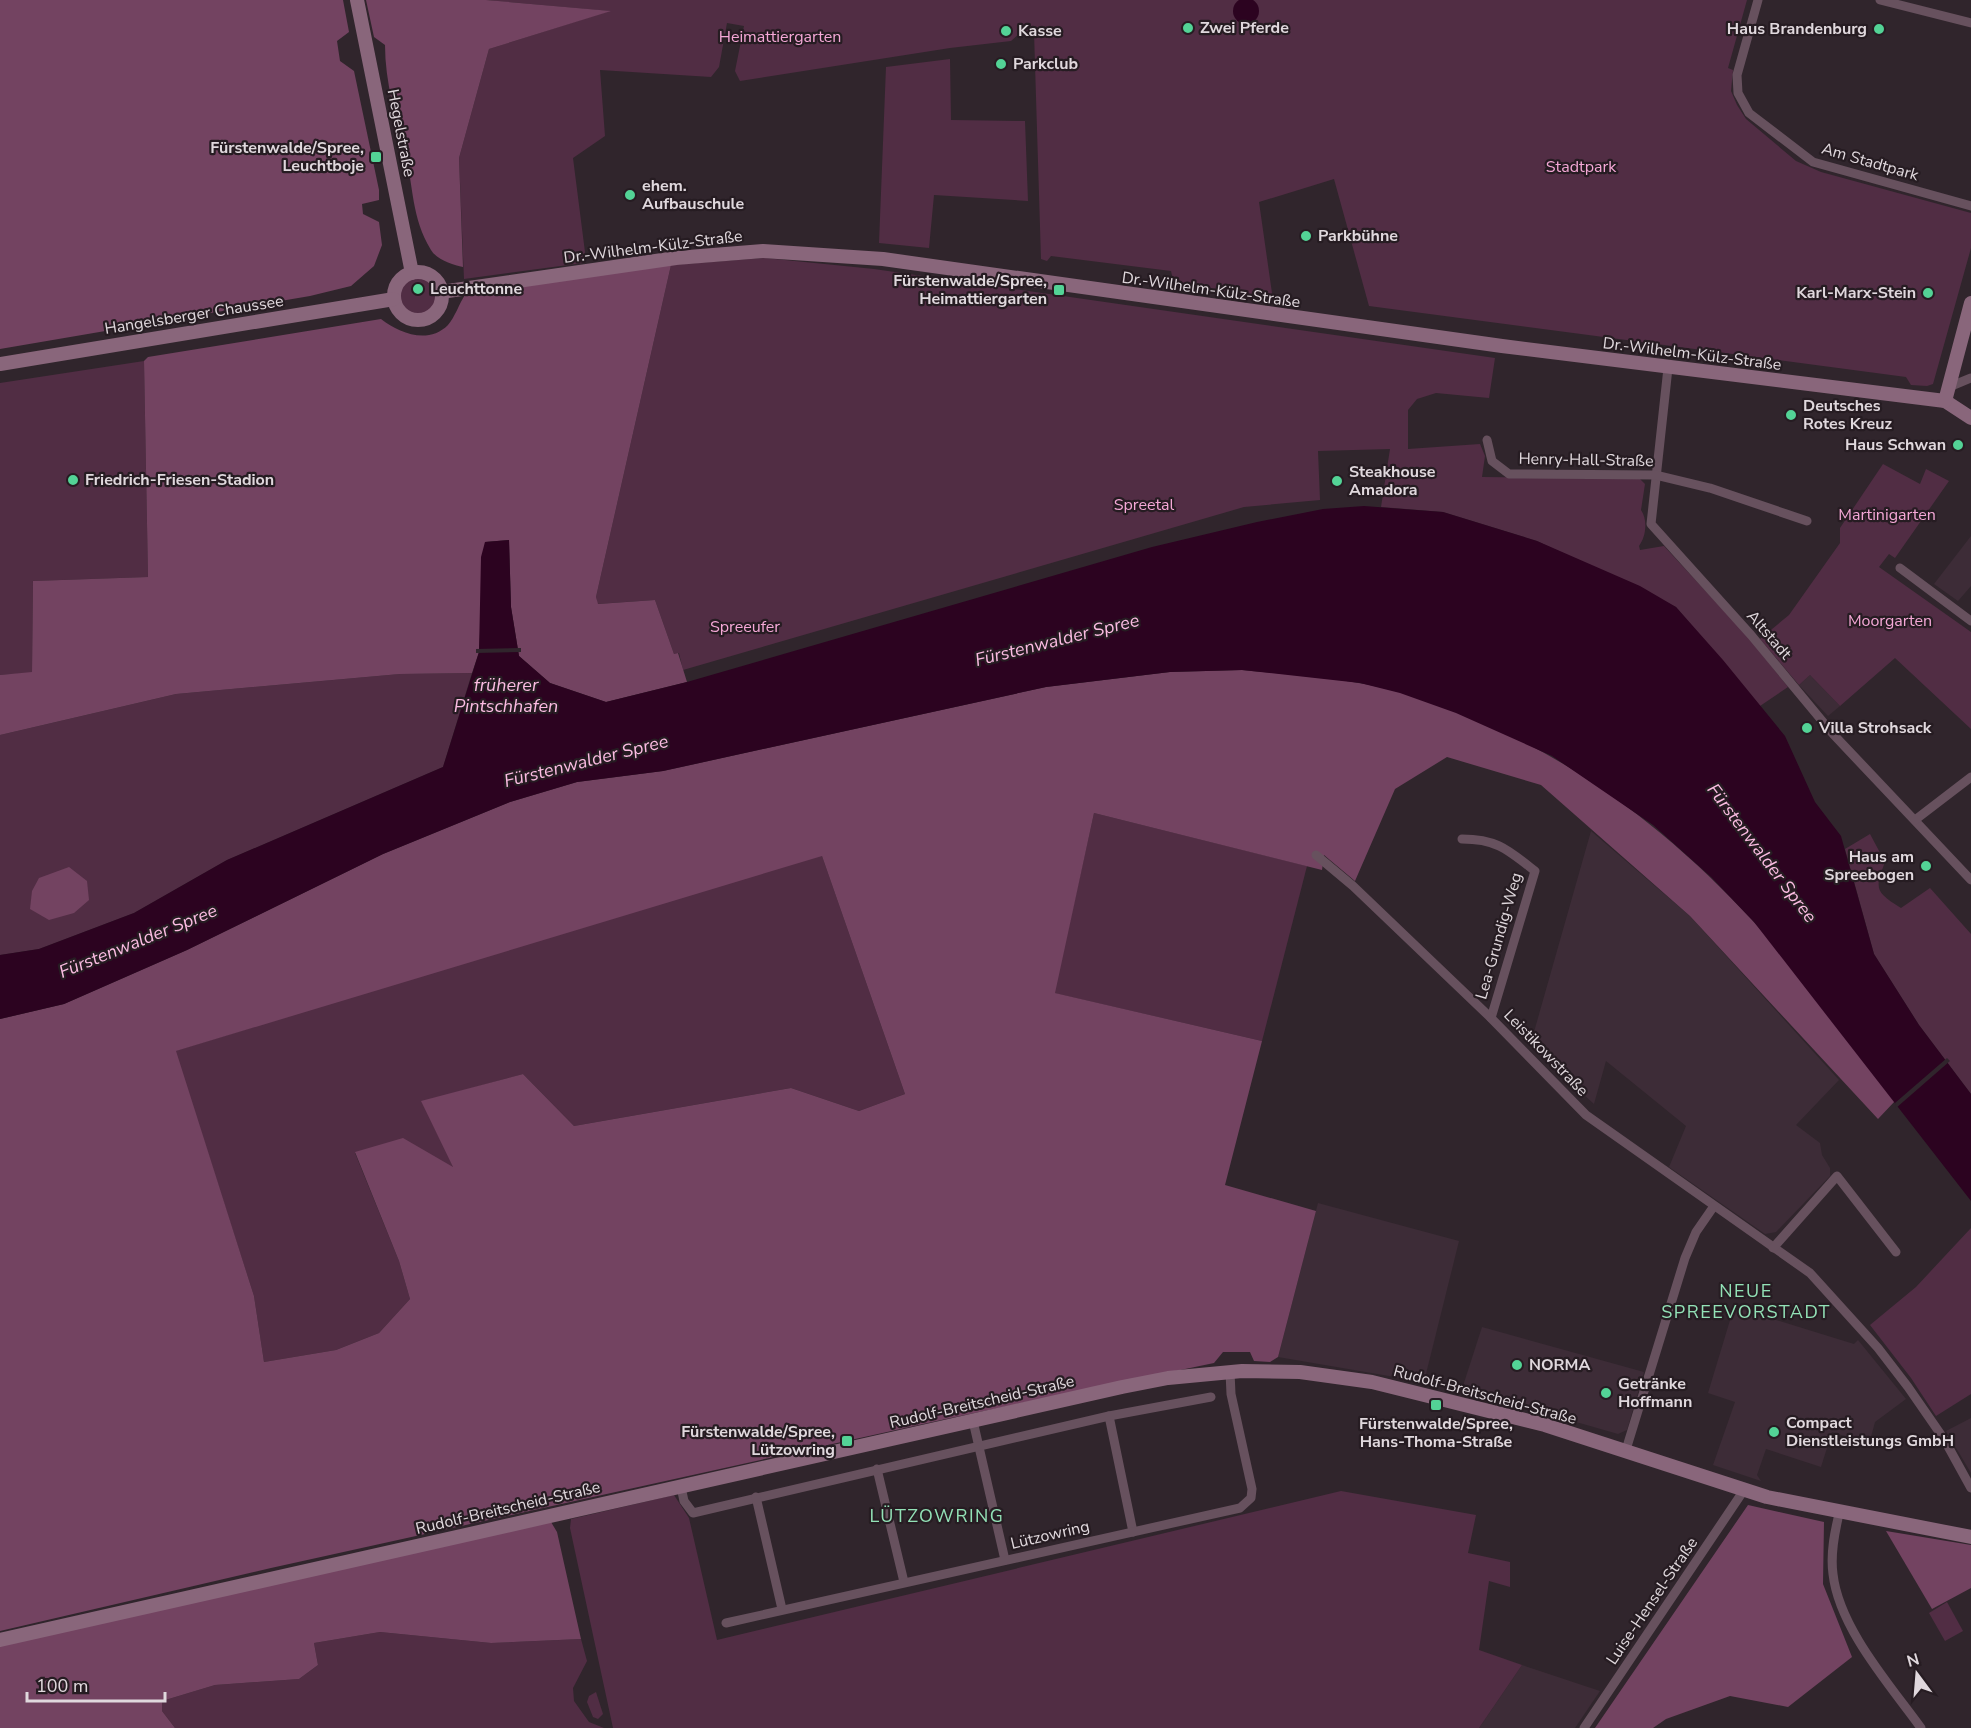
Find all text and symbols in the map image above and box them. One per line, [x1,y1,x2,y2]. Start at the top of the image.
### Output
place label: Zwei Pferde [1200,17,1289,39]
place label: Haus Brandenburg [1727,18,1867,40]
place label: Kasse [1018,20,1062,42]
marker: Zwei Pferde [1181,21,1195,35]
marker: Haus Brandenburg [1872,22,1886,36]
marker: Kasse [999,24,1013,38]
park label: Heimattiergarten [719,26,841,48]
place label: Parkclub [1013,53,1078,75]
marker: Parkclub [994,57,1008,71]
street label: Hegelstraße [382,87,420,179]
place label: Fürstenwalde/Spree, Leuchtboje [210,137,364,177]
street label: Am Stadtpark [1819,138,1922,187]
marker: Fürstenwalde/Spree, Leuchtboje [369,150,383,164]
park label: Stadtpark [1546,156,1617,178]
place label: ehem. Aufbauschule [642,175,745,215]
marker: ehem. Aufbauschule [623,188,637,202]
street label: Dr.-Wilhelm-Külz-Straße [562,225,744,269]
place label: Parkbühne [1318,225,1398,247]
marker: Parkbühne [1299,229,1313,243]
street label: Dr.-Wilhelm-Külz-Straße [1120,267,1302,313]
place label: Fürstenwalde/Spree, Heimattiergarten [893,270,1047,310]
place label: Leuchttonne [430,278,522,300]
marker: Leuchttonne [411,282,425,296]
place label: Karl-Marx-Stein [1796,282,1916,304]
marker: Fürstenwalde/Spree, Heimattiergarten [1052,283,1066,297]
marker: Karl-Marx-Stein [1921,286,1935,300]
street label: Hangelsberger Chaussee [103,290,285,340]
street label: Dr.-Wilhelm-Külz-Straße [1601,332,1783,376]
place label: Deutsches Rotes Kreuz [1803,395,1892,435]
marker: Deutsches Rotes Kreuz [1784,408,1798,422]
place label: Haus Schwan [1845,434,1946,456]
marker: Haus Schwan [1951,438,1965,452]
street label: Henry-Hall-Straße [1518,448,1654,472]
place label: Steakhouse Amadora [1349,461,1436,501]
place label: Friedrich-Friesen-Stadion [85,469,274,491]
marker: Friedrich-Friesen-Stadion [66,473,80,487]
marker: Steakhouse Amadora [1330,474,1344,488]
park label: Spreetal [1114,494,1175,516]
park label: Martinigarten [1838,504,1936,526]
street label: Altstadt [1742,606,1797,665]
water label: Fürstenwalder Spree [972,608,1142,672]
park label: Moorgarten [1848,610,1932,632]
park label: Spreeufer [710,616,780,638]
water label: früherer Pintschhafen [454,673,558,718]
place label: Villa Strohsack [1818,717,1932,739]
marker: Villa Strohsack [1800,721,1814,735]
water label: Fürstenwalder Spree [501,729,671,793]
water label: Fürstenwalder Spree [1702,778,1823,928]
place label: Haus am Spreebogen [1824,846,1914,886]
marker: Haus am Spreebogen [1919,859,1933,873]
street label: Lea-Grundig-Weg [1470,870,1528,1002]
water label: Fürstenwalder Spree [55,898,221,984]
street label: Leistikowstraße [1499,1005,1593,1101]
district label: NEUE SPREEVORSTADT [1661,1279,1831,1324]
place label: NORMA [1529,1354,1590,1376]
marker: NORMA [1510,1358,1524,1372]
street label: Rudolf-Breitscheid-Straße [1391,1360,1579,1430]
street label: Rudolf-Breitscheid-Straße [888,1370,1076,1434]
place label: Getränke Hoffmann [1618,1373,1692,1413]
marker: Getränke Hoffmann [1599,1386,1613,1400]
marker: Fürstenwalde/Spree, Hans-Thoma-Straße [1429,1398,1443,1412]
place label: Compact Dienstleistungs GmbH [1786,1412,1954,1452]
place label: Fürstenwalde/Spree, Hans-Thoma-Straße [1359,1413,1513,1453]
place label: Fürstenwalde/Spree, Lützowring [681,1421,835,1461]
marker: Compact Dienstleistungs GmbH [1767,1425,1781,1439]
marker: Fürstenwalde/Spree, Lützowring [840,1434,854,1448]
street label: Rudolf-Breitscheid-Straße [414,1476,602,1540]
district label: LÜTZOWRING [870,1504,1004,1528]
street label: Lützowring [1008,1515,1092,1555]
street label: Luise-Hensel-Straße [1601,1533,1703,1669]
north arrow [1887,1644,1947,1704]
text: N [1904,1648,1922,1673]
scale bar [27,1665,165,1703]
text: 100 m [36,1674,88,1698]

